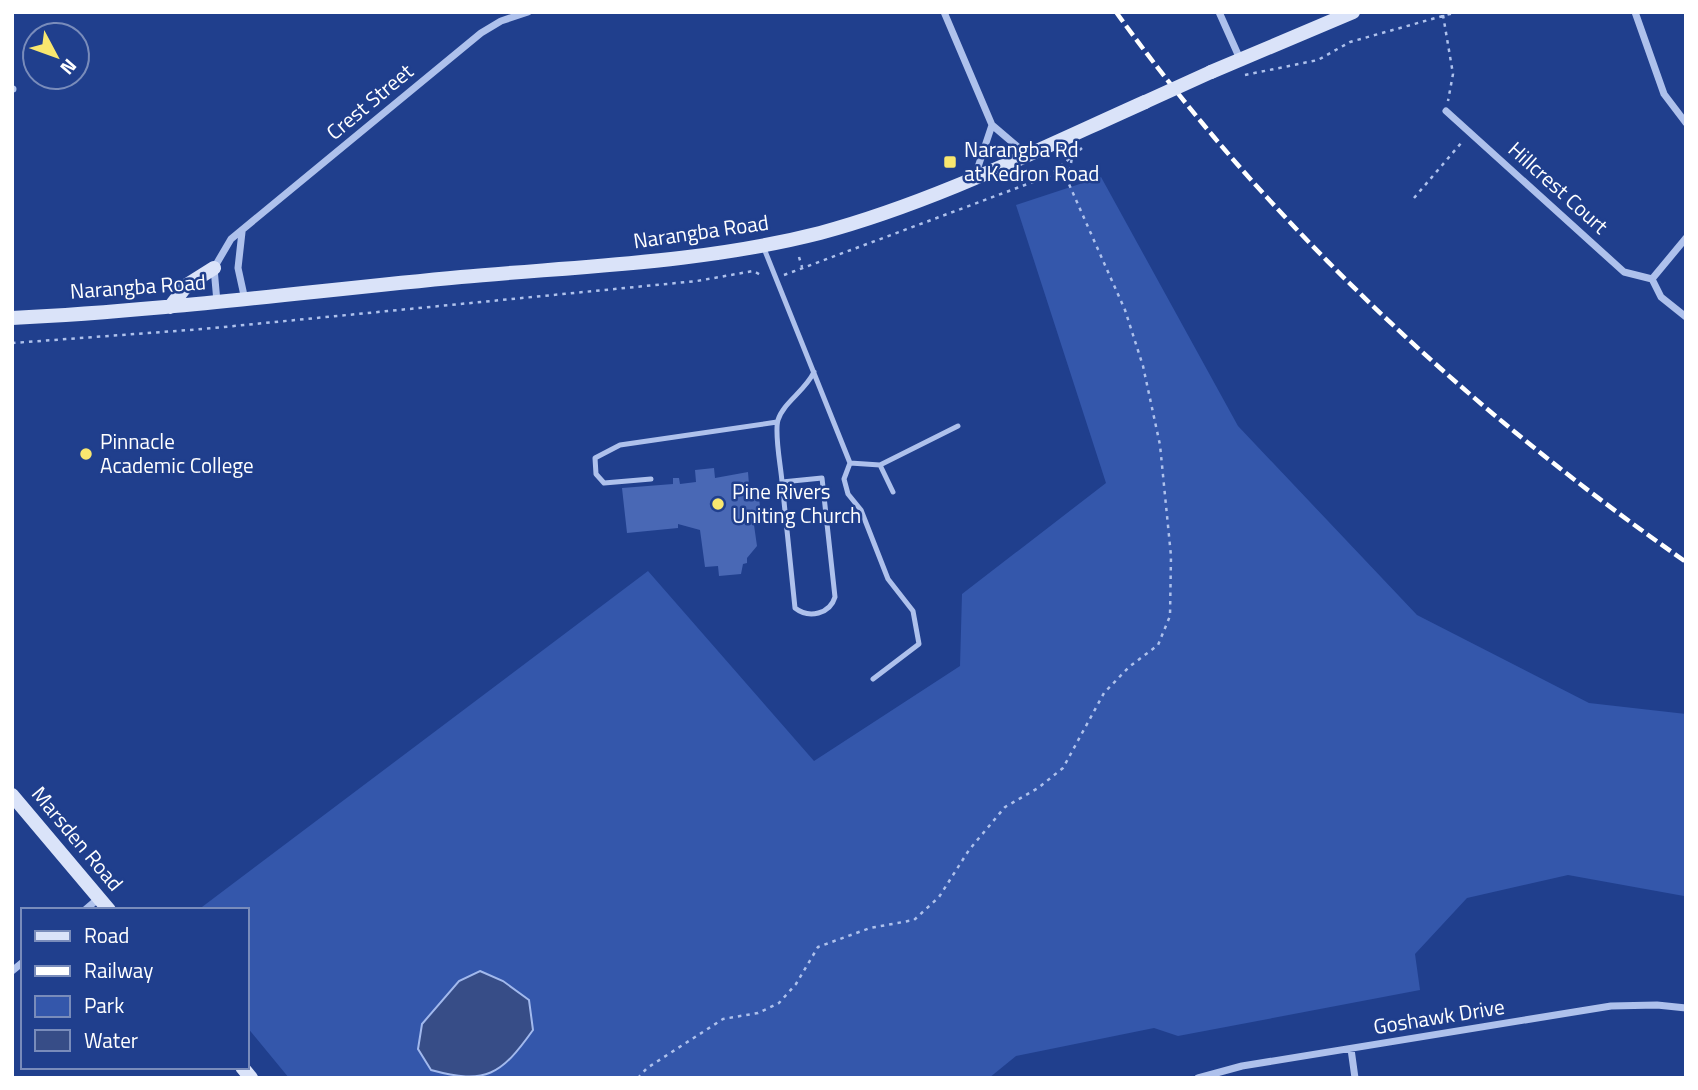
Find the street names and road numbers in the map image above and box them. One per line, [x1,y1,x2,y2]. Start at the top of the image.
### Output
street label: Crest Street [319,55,420,147]
street label: Hillcrest Court [1501,133,1616,241]
street label: Narangba Road [631,206,771,256]
street label: Narangba Road [69,265,207,307]
street label: Marsden Road [24,779,131,898]
street label: Goshawk Drive [1371,990,1507,1042]

